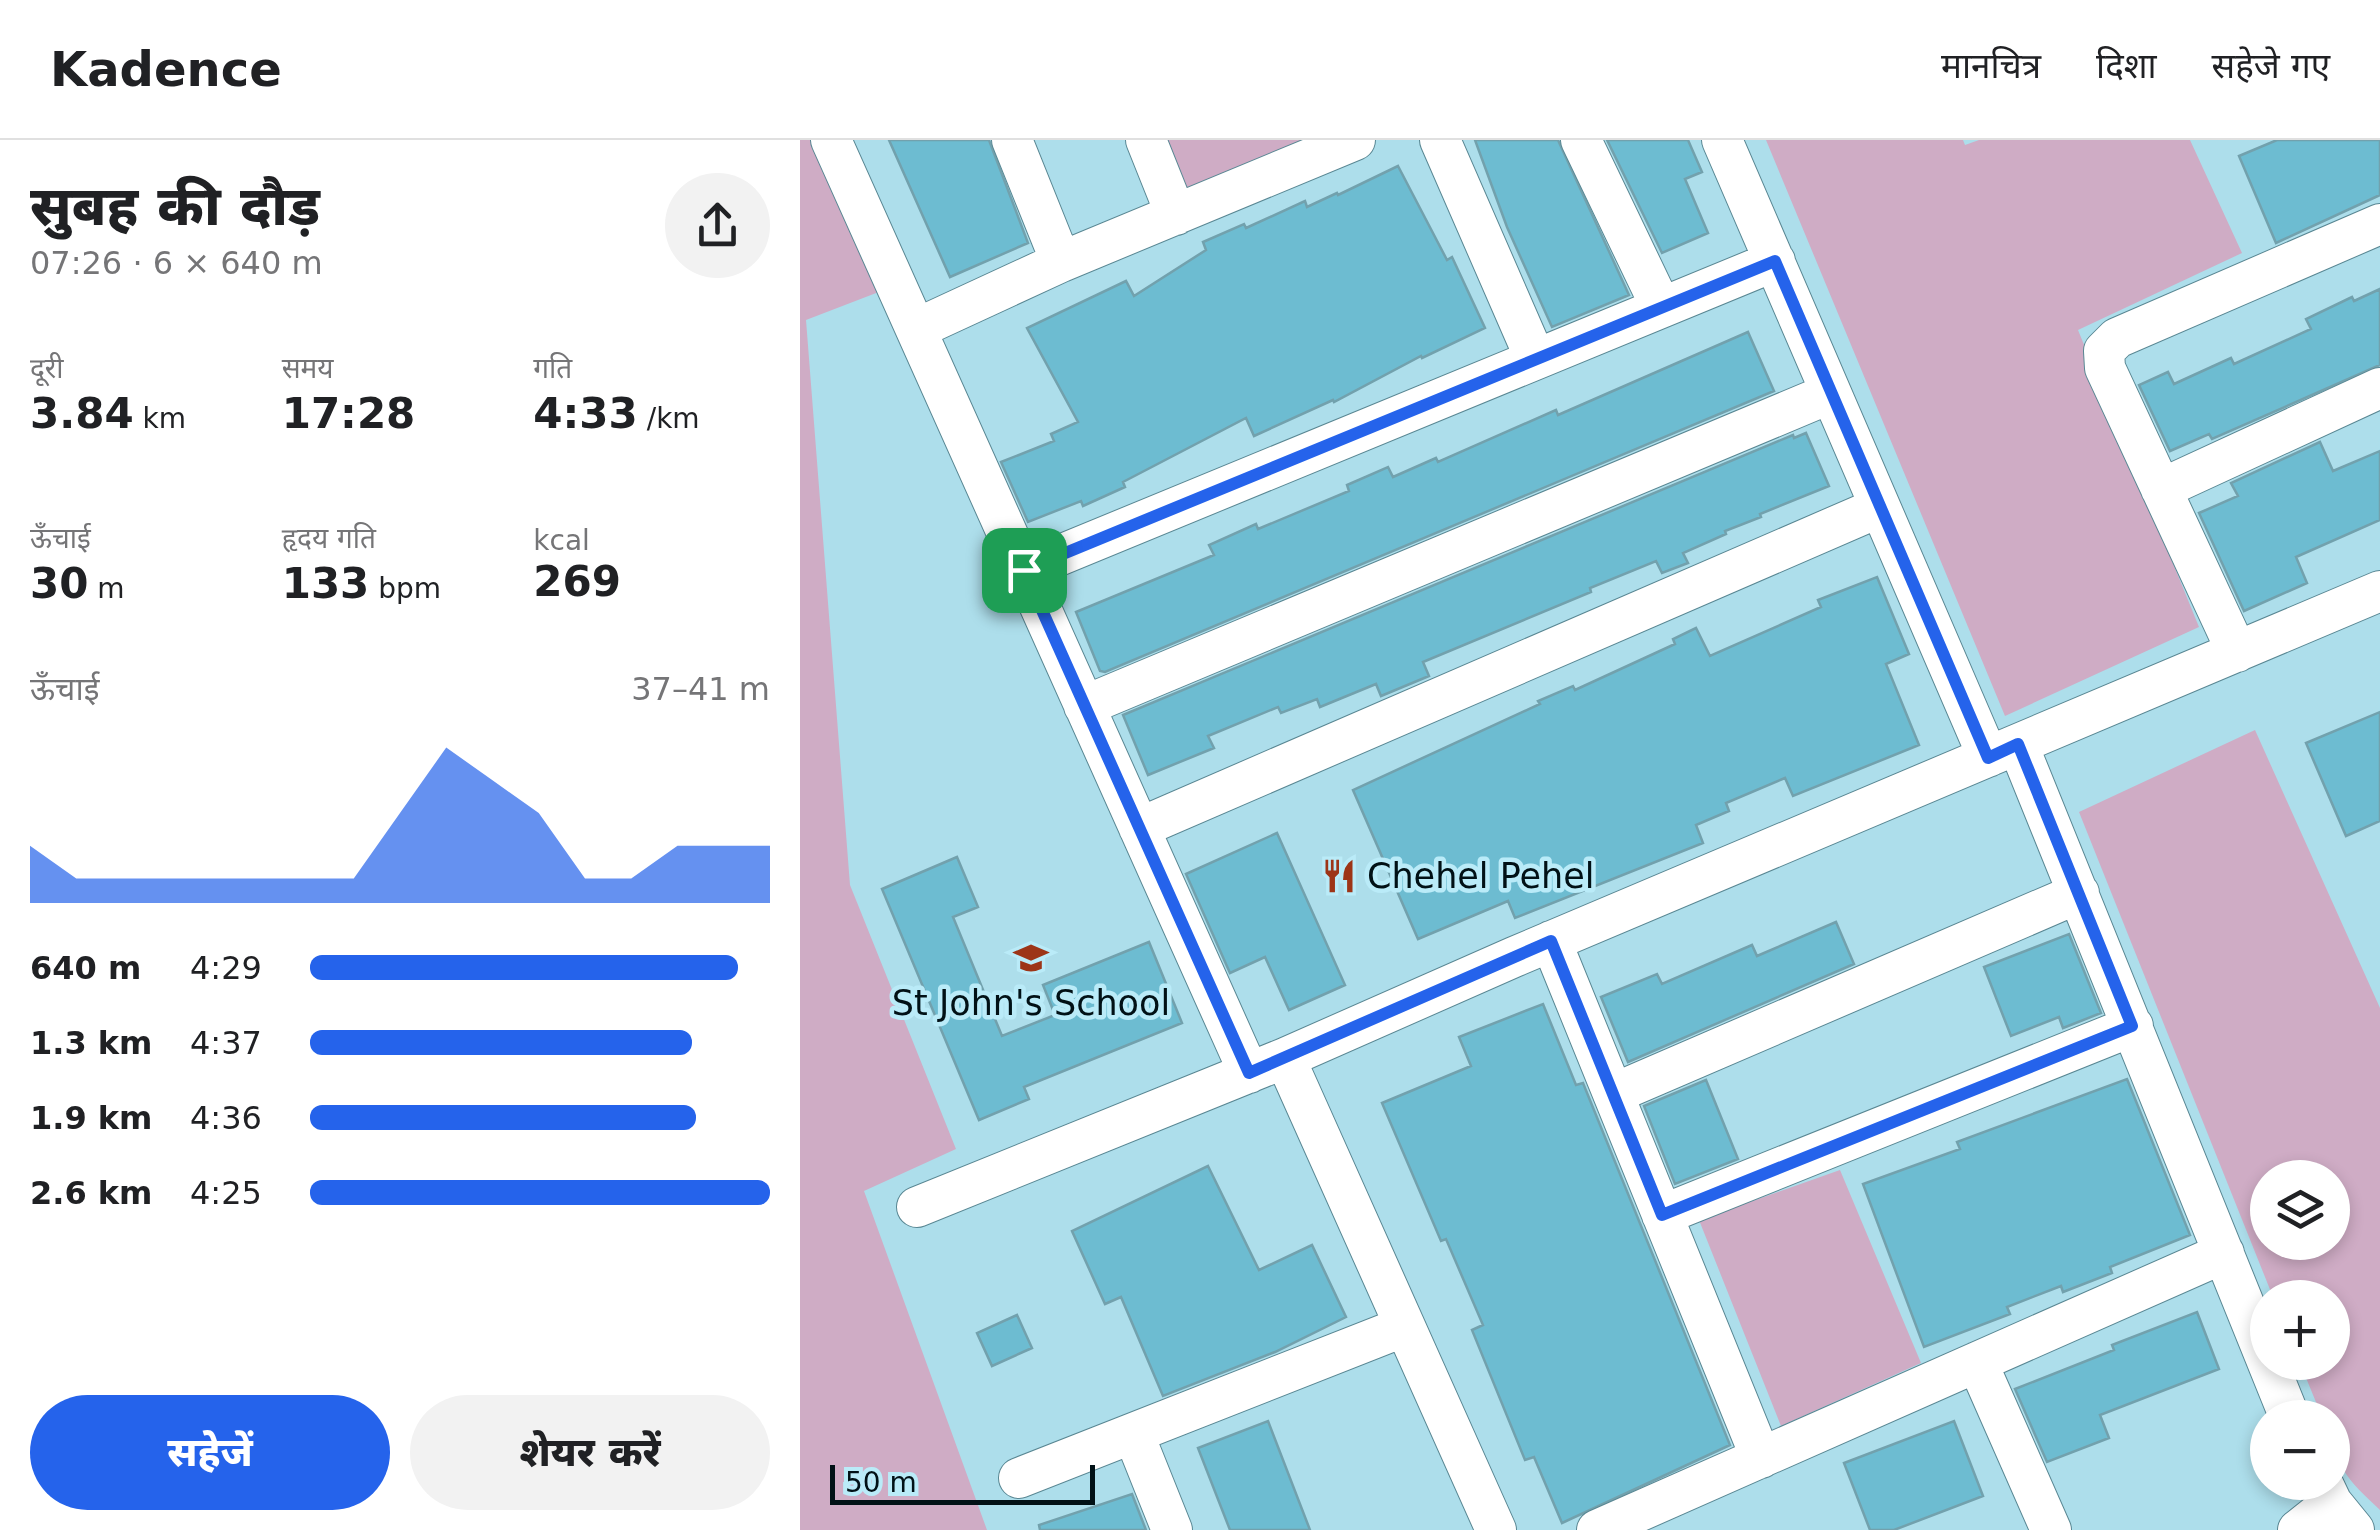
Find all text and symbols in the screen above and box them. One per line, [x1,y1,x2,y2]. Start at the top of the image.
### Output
text: Kadence [50,41,282,97]
text: मानचित्र [1941,46,2041,86]
text: दिशा [2096,46,2157,86]
text: सहेजे गए [2212,46,2330,86]
button: share [665,173,770,278]
text: सुबह की दौड़ [30,174,320,238]
text: 07:26 · 6 × 640 m [30,244,323,282]
text: दूरी [30,352,64,385]
text: समय [282,352,334,385]
text: गति [533,352,572,385]
text: 3.84 [30,389,134,438]
text: 17:28 [282,389,415,438]
text: 4:33 [533,389,638,438]
text: km [134,402,186,435]
text: /km [638,402,700,435]
text: ऊँचाई [30,522,91,555]
text: हृदय गति [282,522,376,555]
text: kcal [533,524,590,557]
pin [982,528,1067,613]
icon: arrive [997,543,1052,598]
text: 269 [533,557,621,606]
text: 30 [30,559,88,608]
text: 133 [282,559,369,608]
text: m [88,572,125,605]
text: bpm [369,572,441,605]
text: ऊँचाई [30,670,99,708]
text: 37–41 m [631,670,770,708]
place label: Chehel Pehel [1367,856,1595,896]
restaurant icon: Chehel Pehel [1320,857,1358,895]
school or university icon: St John's School [1012,939,1050,977]
text: 640 m [30,949,141,987]
text: 4:29 [190,949,262,987]
place label: St John's School [892,983,1170,1023]
text: 1.3 km [30,1024,152,1062]
text: 4:37 [190,1024,262,1062]
text: 1.9 km [30,1099,152,1137]
text: 4:36 [190,1099,262,1137]
map controls [2250,1160,2350,1500]
button: layers [2250,1160,2350,1260]
text: 2.6 km [30,1174,152,1212]
text: 4:25 [190,1174,262,1212]
button: + [2250,1280,2350,1380]
button: सहेजें [30,1395,390,1510]
button: शेयर करें [410,1395,770,1510]
button: − [2250,1400,2350,1500]
scale bar [830,1460,1095,1504]
text: 50 m [845,1466,917,1499]

